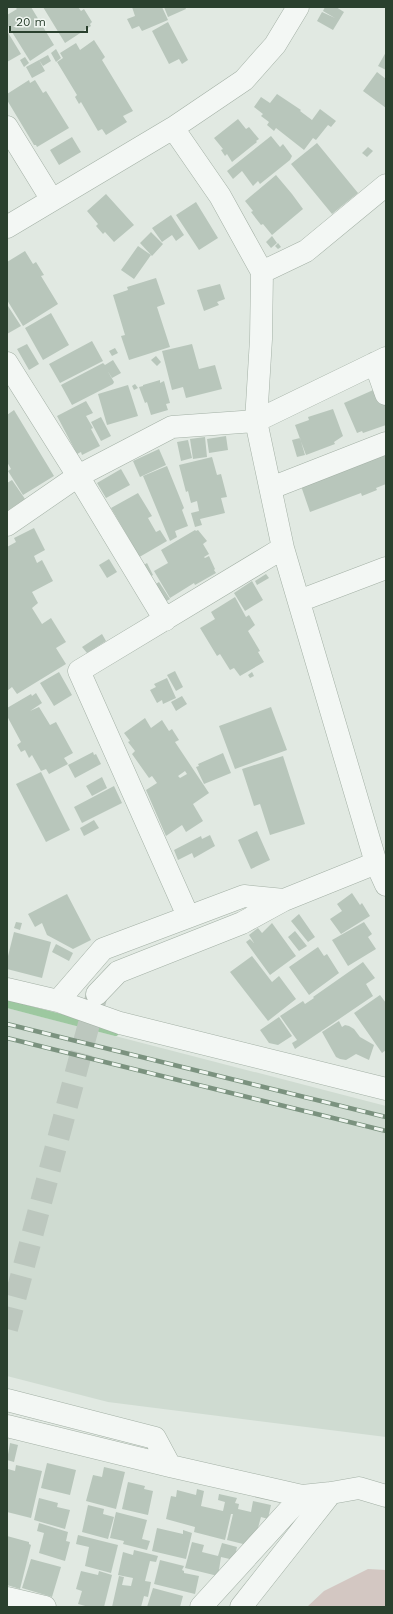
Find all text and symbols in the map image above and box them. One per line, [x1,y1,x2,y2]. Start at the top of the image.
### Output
scale bar [10,8,87,34]
text: 20 m [16,15,46,29]

